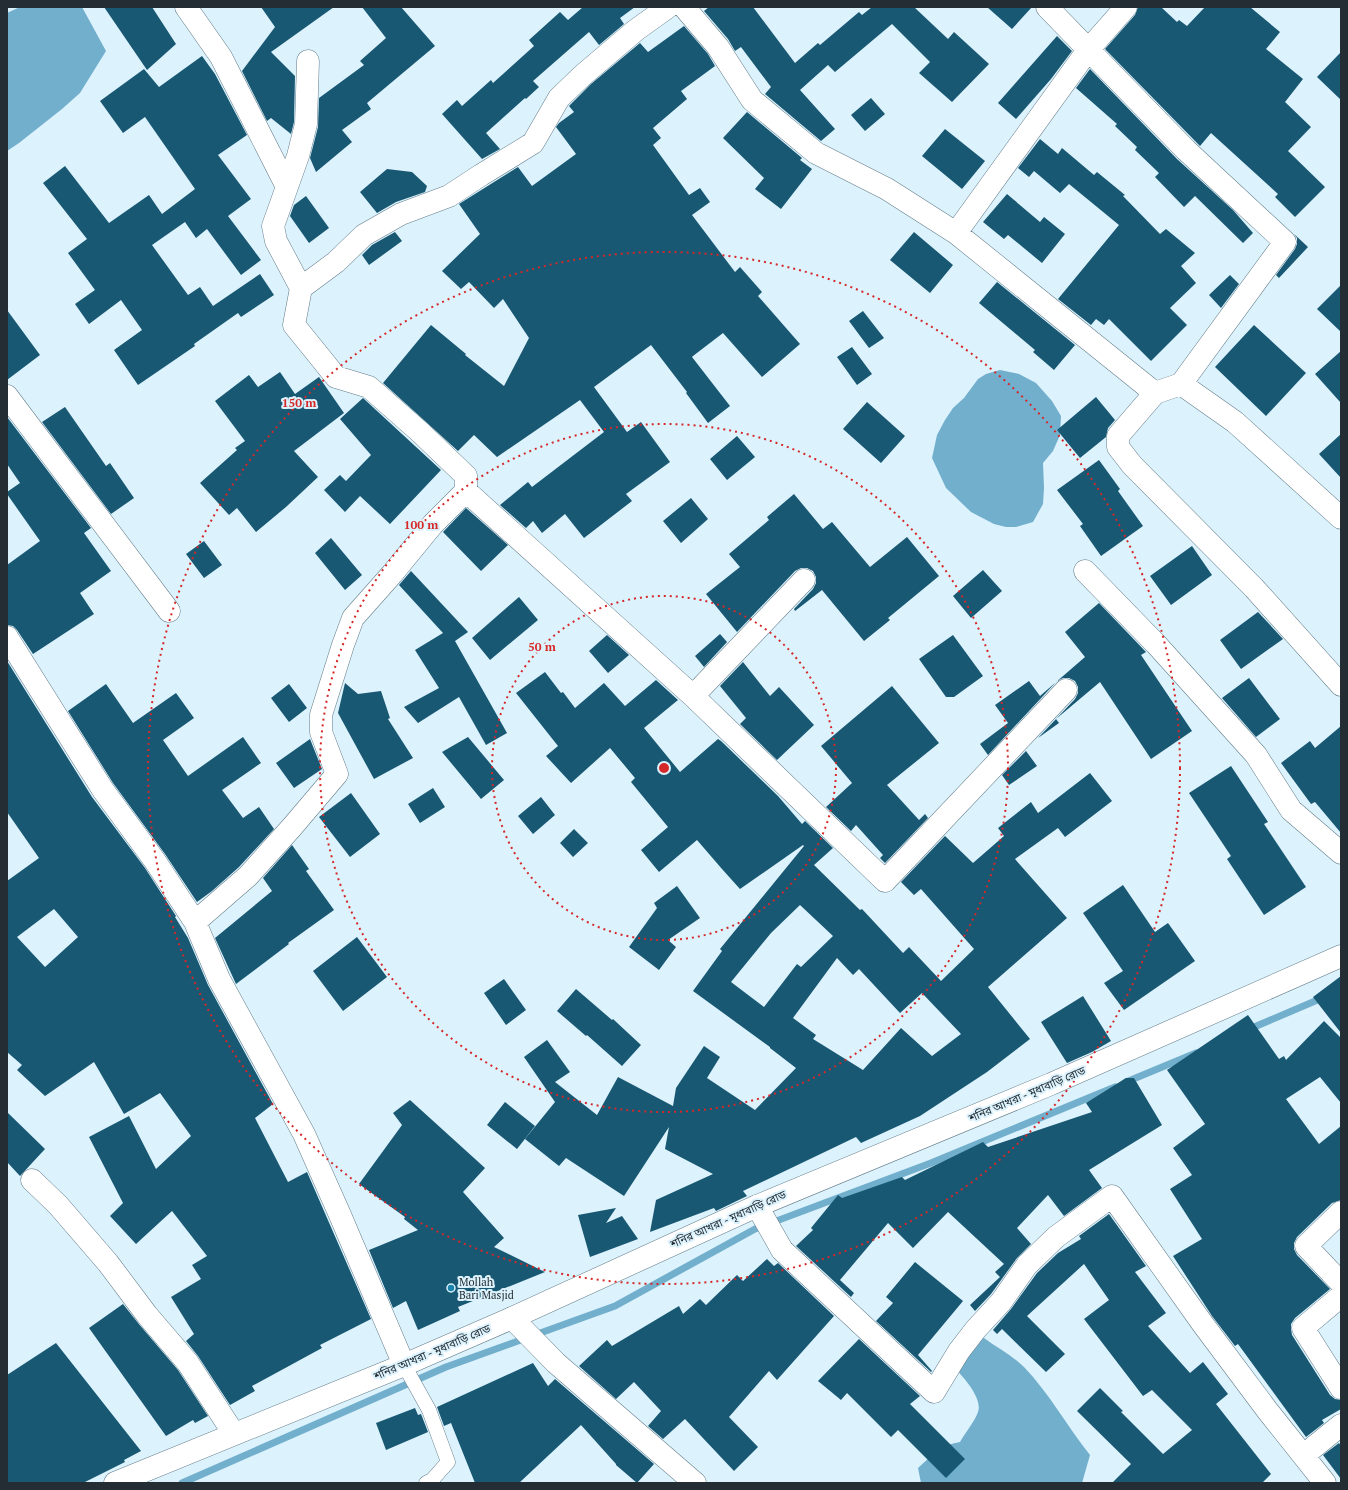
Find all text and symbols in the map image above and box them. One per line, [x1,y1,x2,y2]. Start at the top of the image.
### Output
text: 150 m [282,395,316,410]
text: 100 m [404,517,438,532]
text: 50 m [528,639,556,654]
centre of rings [657,761,671,775]
street label: শনির আখরা - মৃধাবাড়ি রোড [966,1063,1088,1126]
street label: শনির আখরা - মৃধাবাড়ি রোড [667,1187,789,1252]
place label: Mollah Bari Masjid [459,1275,514,1302]
marker: Mollah Bari Masjid [446,1283,456,1293]
street label: শনির আখরা - মৃধাবাড়ি রোড [371,1321,493,1384]

